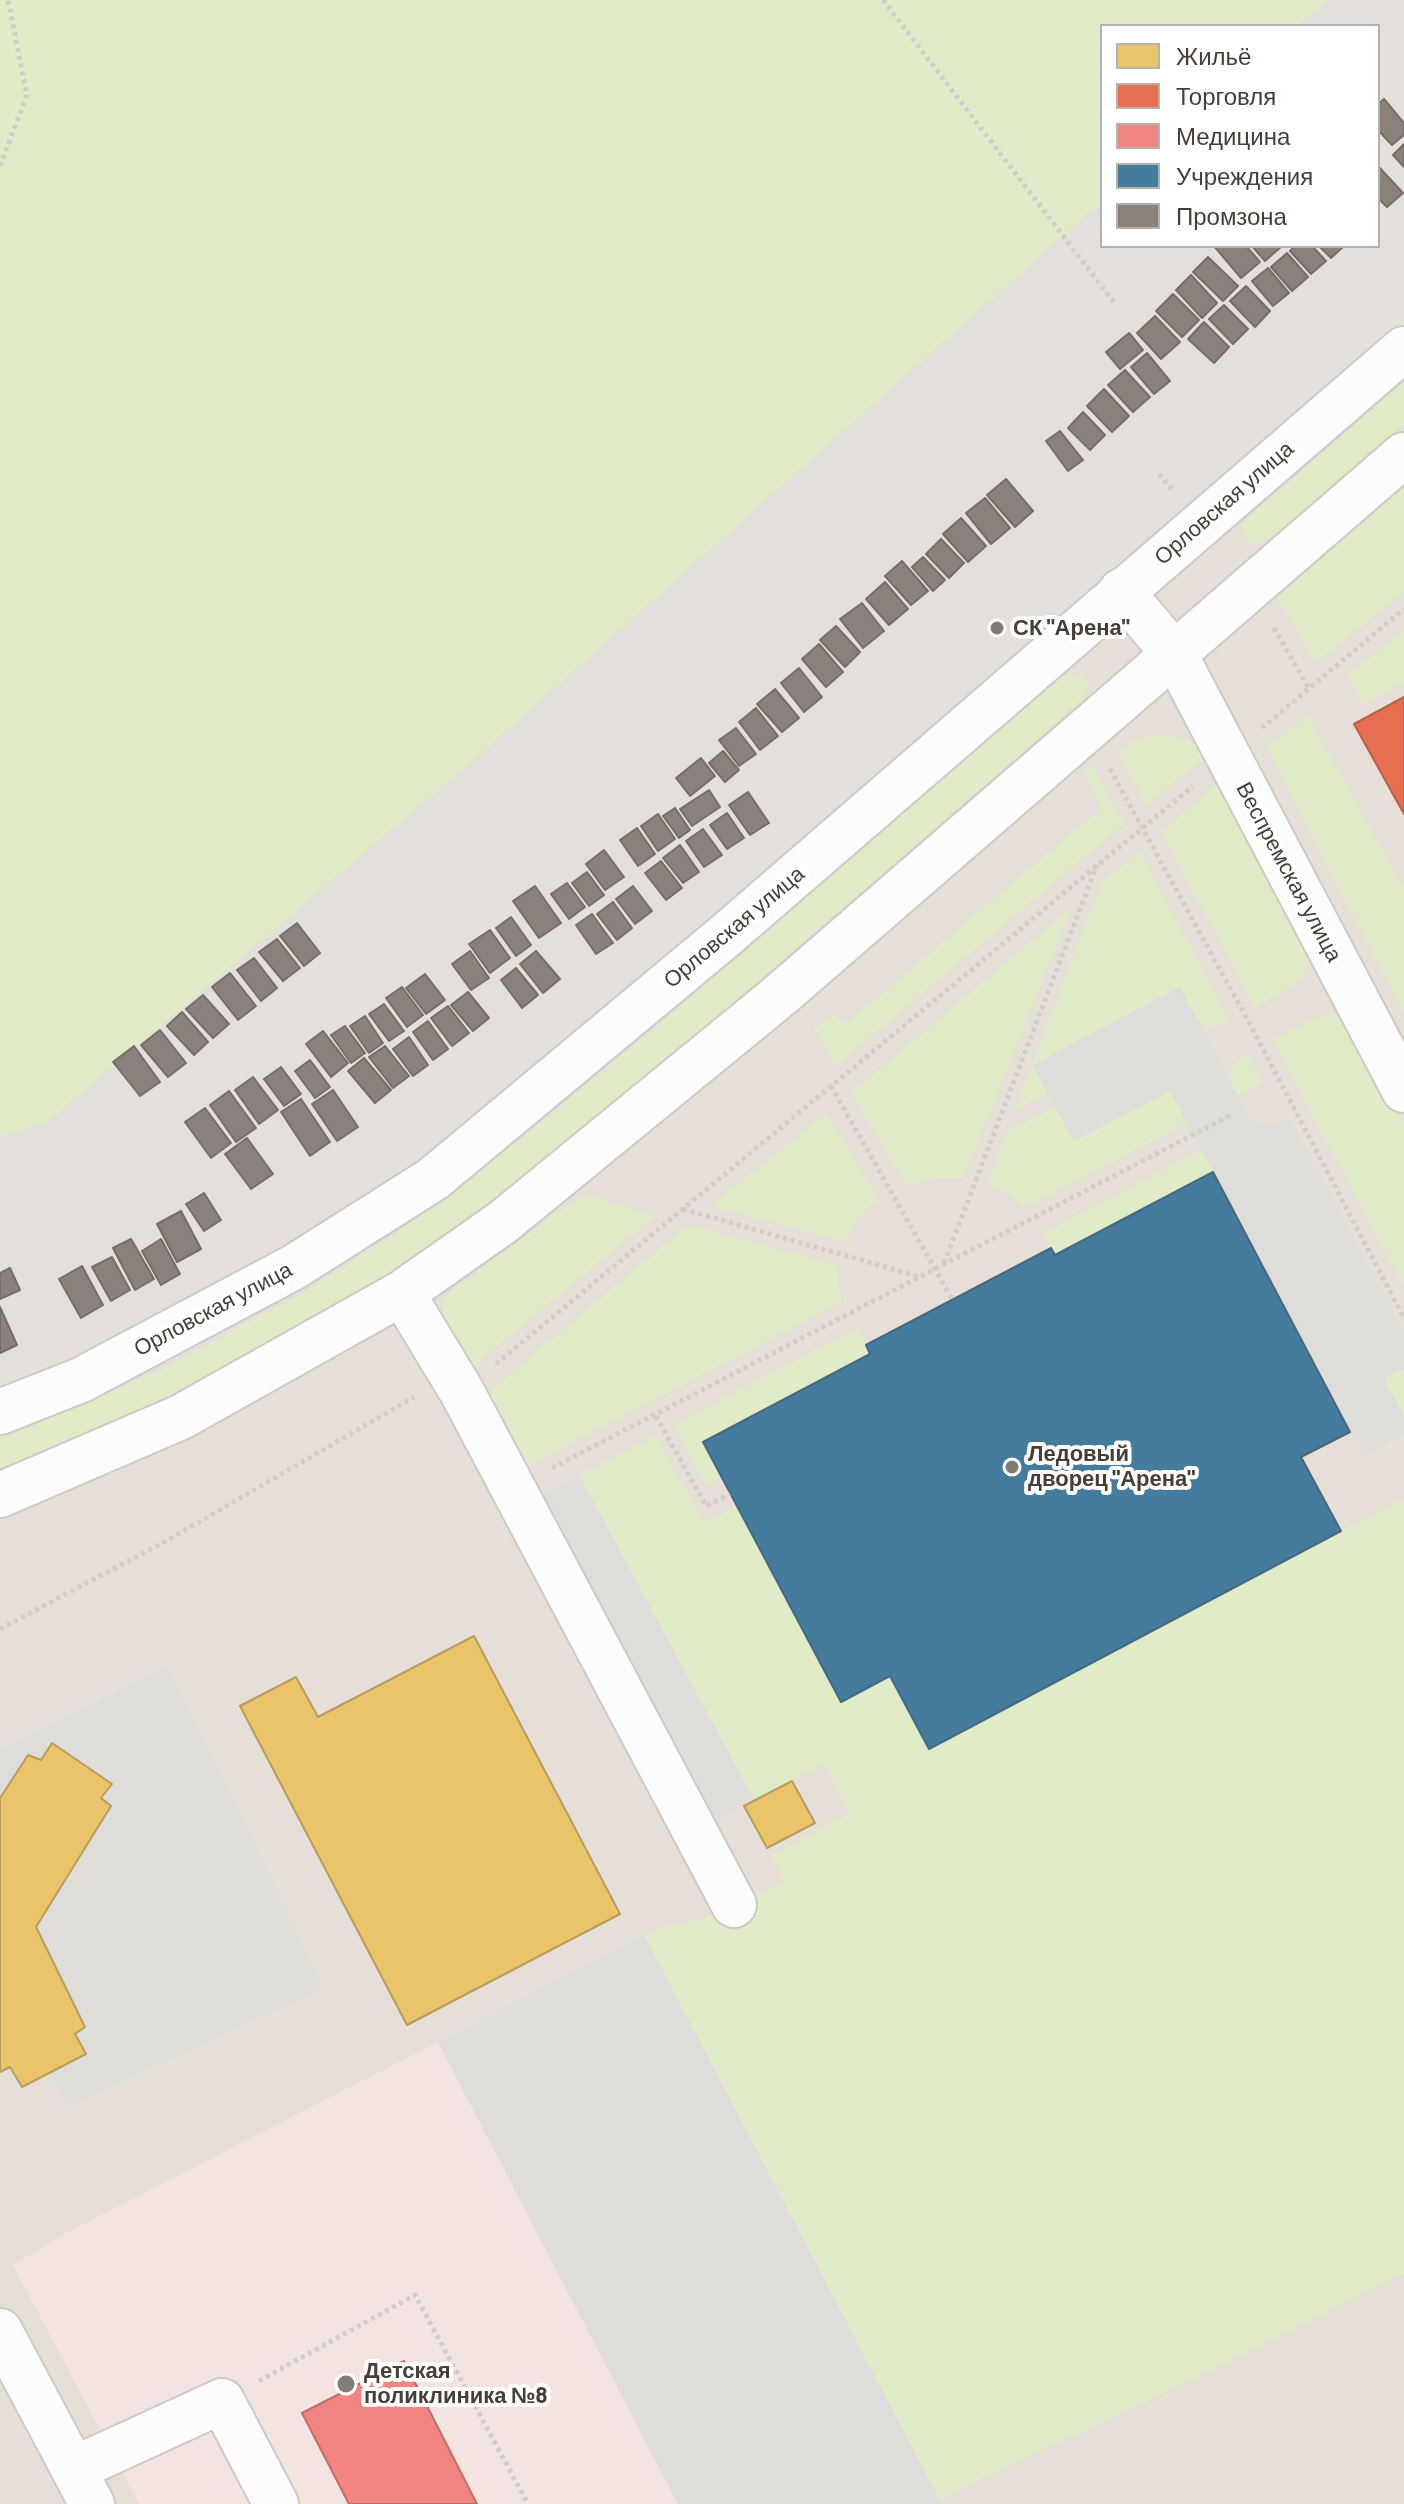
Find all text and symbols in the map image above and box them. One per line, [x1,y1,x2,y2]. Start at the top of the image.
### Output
legend [1100,24,1380,248]
text: Жильё [1176,41,1251,70]
text: Торговля [1176,81,1276,110]
text: Медицина [1176,121,1290,150]
text: Учреждения [1176,161,1313,190]
text: Промзона [1176,201,1287,230]
street label: Орловская улица [1149,435,1299,571]
place label: СК "Арена" [1013,615,1130,641]
marker: СК "Арена" [988,619,1006,637]
street label: Веспремская улица [1231,778,1347,966]
street label: Орловская улица [658,860,810,994]
street label: Орловская улица [129,1256,297,1362]
place label: Ледовый дворец "Арена" [1028,1441,1195,1492]
marker: Ледовый дворец "Арена" [1003,1458,1021,1476]
place label: Детская поликлиника №8 [364,2358,547,2410]
marker: Детская поликлиника №8 [335,2373,357,2395]

